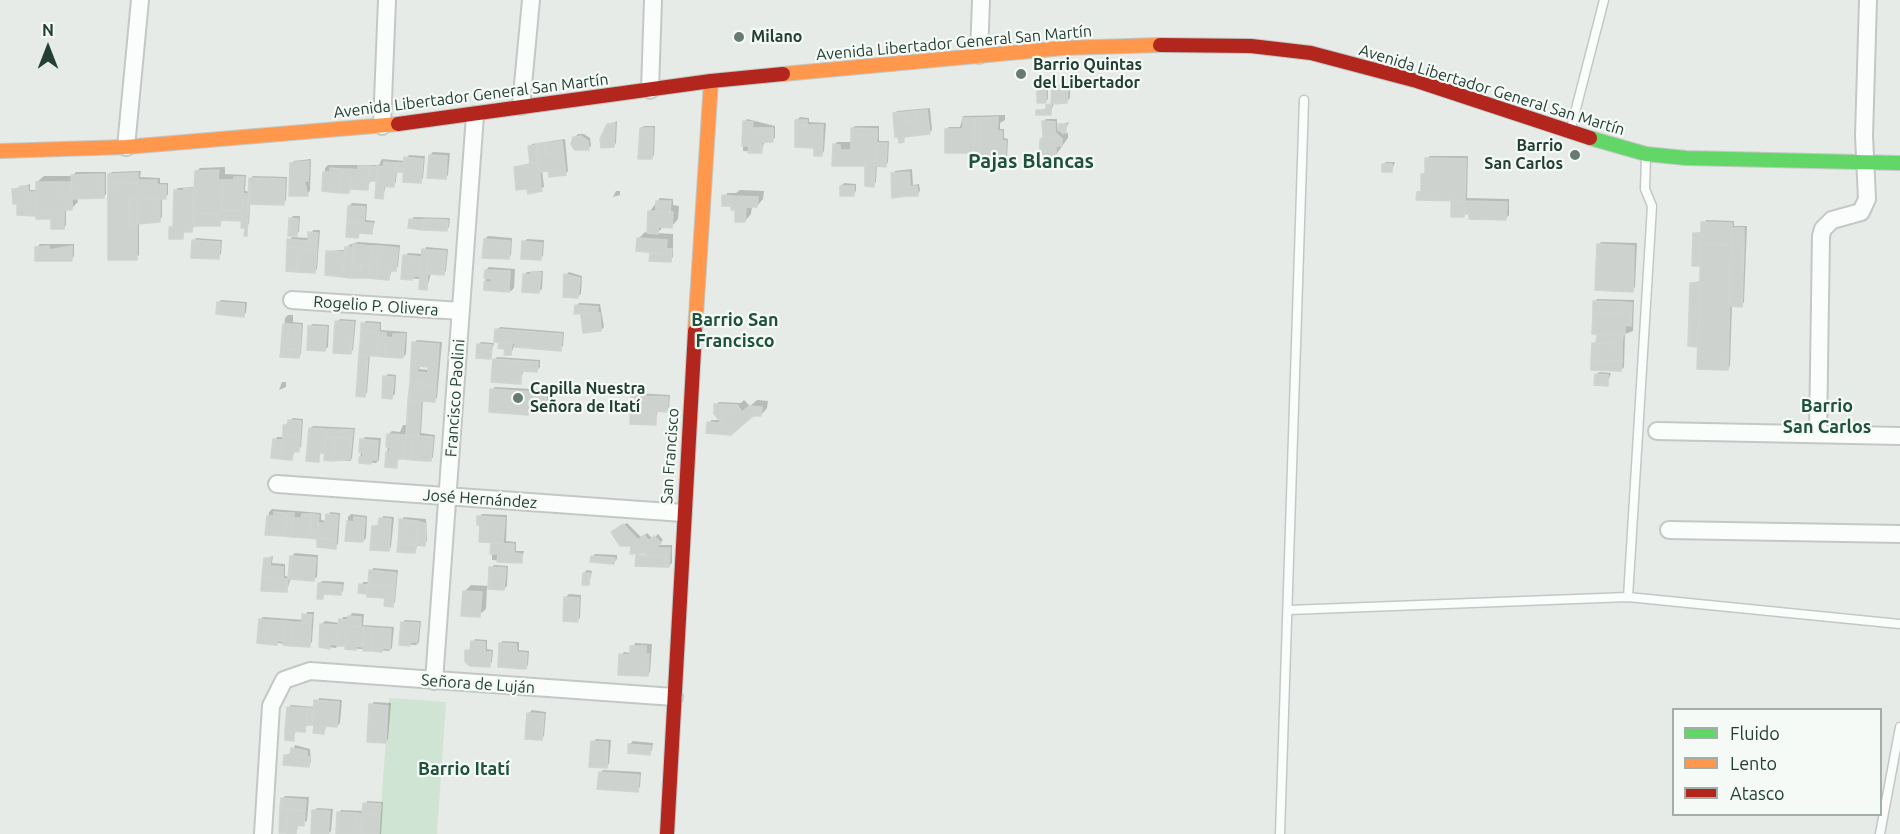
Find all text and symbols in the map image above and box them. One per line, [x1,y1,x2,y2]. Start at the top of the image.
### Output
north arrow [18,18,78,78]
text: N [42,21,54,39]
street label: Avenida Libertador General San Martín [815,21,1093,65]
place label: Milano [751,27,802,47]
marker: Milano [732,30,746,44]
street label: Avenida Libertador General San Martín [1357,40,1627,140]
place label: Barrio Quintas del Libertador [1033,55,1142,93]
marker: Barrio Quintas del Libertador [1014,67,1028,81]
street label: Avenida Libertador General San Martín [332,70,610,122]
place label: Barrio San Carlos [1484,136,1563,174]
marker: Barrio San Carlos [1568,148,1582,162]
district label: Pajas Blancas [968,149,1094,173]
street label: Rogelio P. Olivera [313,292,439,320]
district label: Barrio San Francisco [691,309,779,352]
street label: Francisco Paolini [441,338,469,458]
place label: Capilla Nuestra Señora de Itatí [530,379,646,417]
marker: Capilla Nuestra Señora de Itatí [511,391,525,405]
district label: Barrio San Carlos [1783,395,1871,438]
street label: San Francisco [657,407,683,505]
street label: José Hernández [422,485,538,513]
street label: Señora de Luján [420,670,536,698]
legend [1672,708,1882,816]
text: Fluido [1730,723,1780,743]
text: Lento [1730,753,1777,773]
district label: Barrio Itatí [418,758,510,780]
text: Atasco [1730,783,1785,803]

